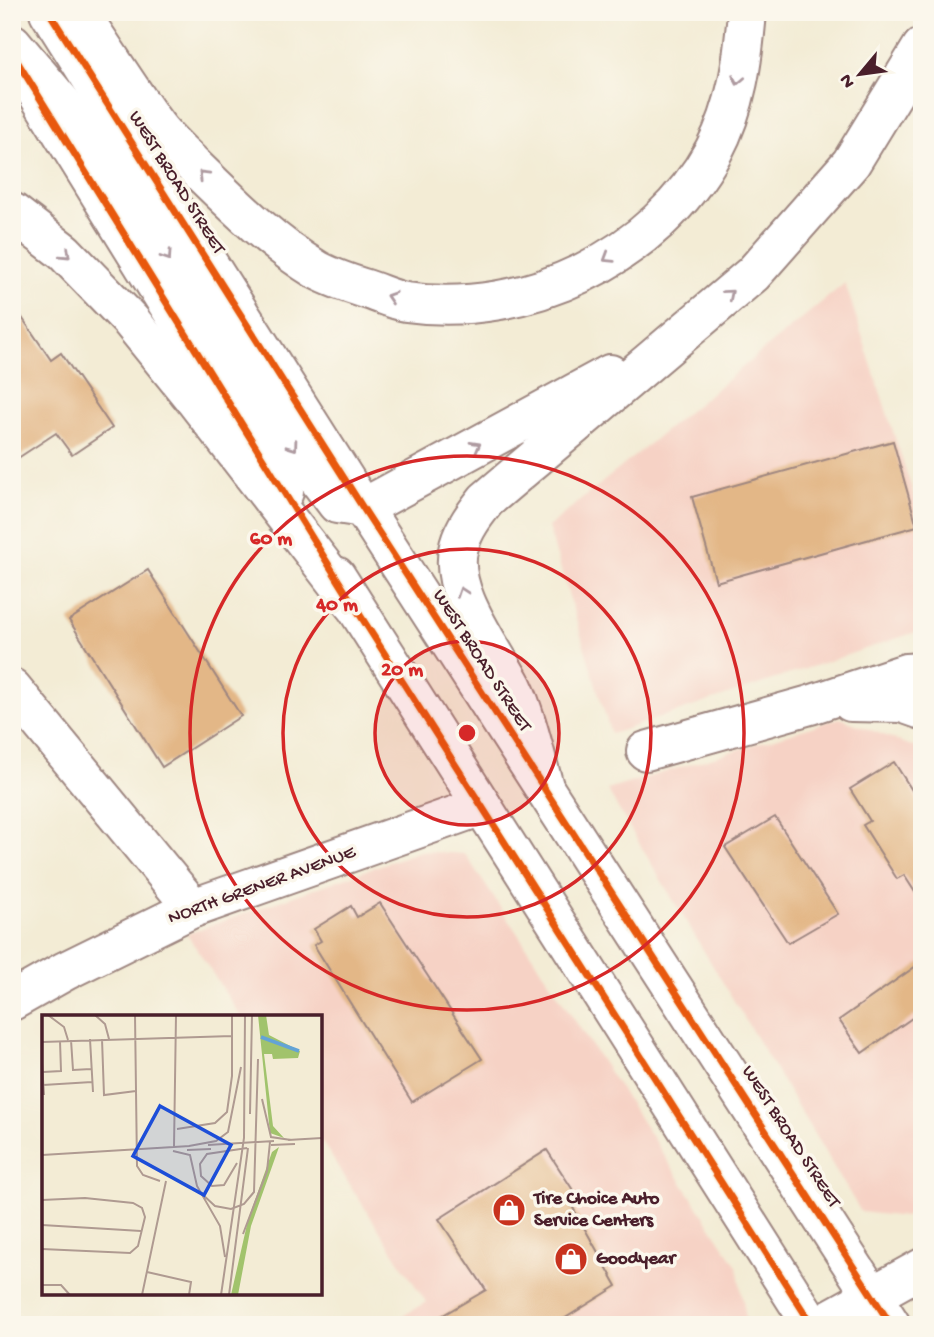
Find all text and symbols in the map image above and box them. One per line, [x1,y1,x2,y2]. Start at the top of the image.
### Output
north arrow [825,38,895,108]
text: N [835,70,861,92]
one-way arrow [731,74,746,86]
street label: WEST BROAD STREET [123,107,230,260]
one-way arrow [199,170,212,183]
one-way arrow [58,246,71,259]
one-way arrow [159,248,172,261]
one-way arrow [603,249,616,262]
one-way arrow [720,290,733,302]
one-way arrow [385,291,397,305]
one-way arrow [285,438,297,451]
one-way arrow [469,441,481,454]
text: 60 m [250,528,292,553]
street label: WEST BROAD STREET [426,586,536,737]
one-way arrow [456,587,470,599]
text: 40 m [315,594,358,619]
text: 20 m [381,659,423,684]
centre of rings [455,721,479,745]
street label: NORTH GRENER AVENUE [165,841,360,931]
inset map [42,1015,322,1295]
street label: WEST BROAD STREET [735,1062,845,1213]
place label: Tire Choice Auto Service Centers [532,1188,660,1233]
shop icon: Tire Choice Auto Service Centers [490,1191,528,1229]
shop icon: Goodyear [552,1240,590,1278]
place label: Goodyear [596,1248,678,1271]

